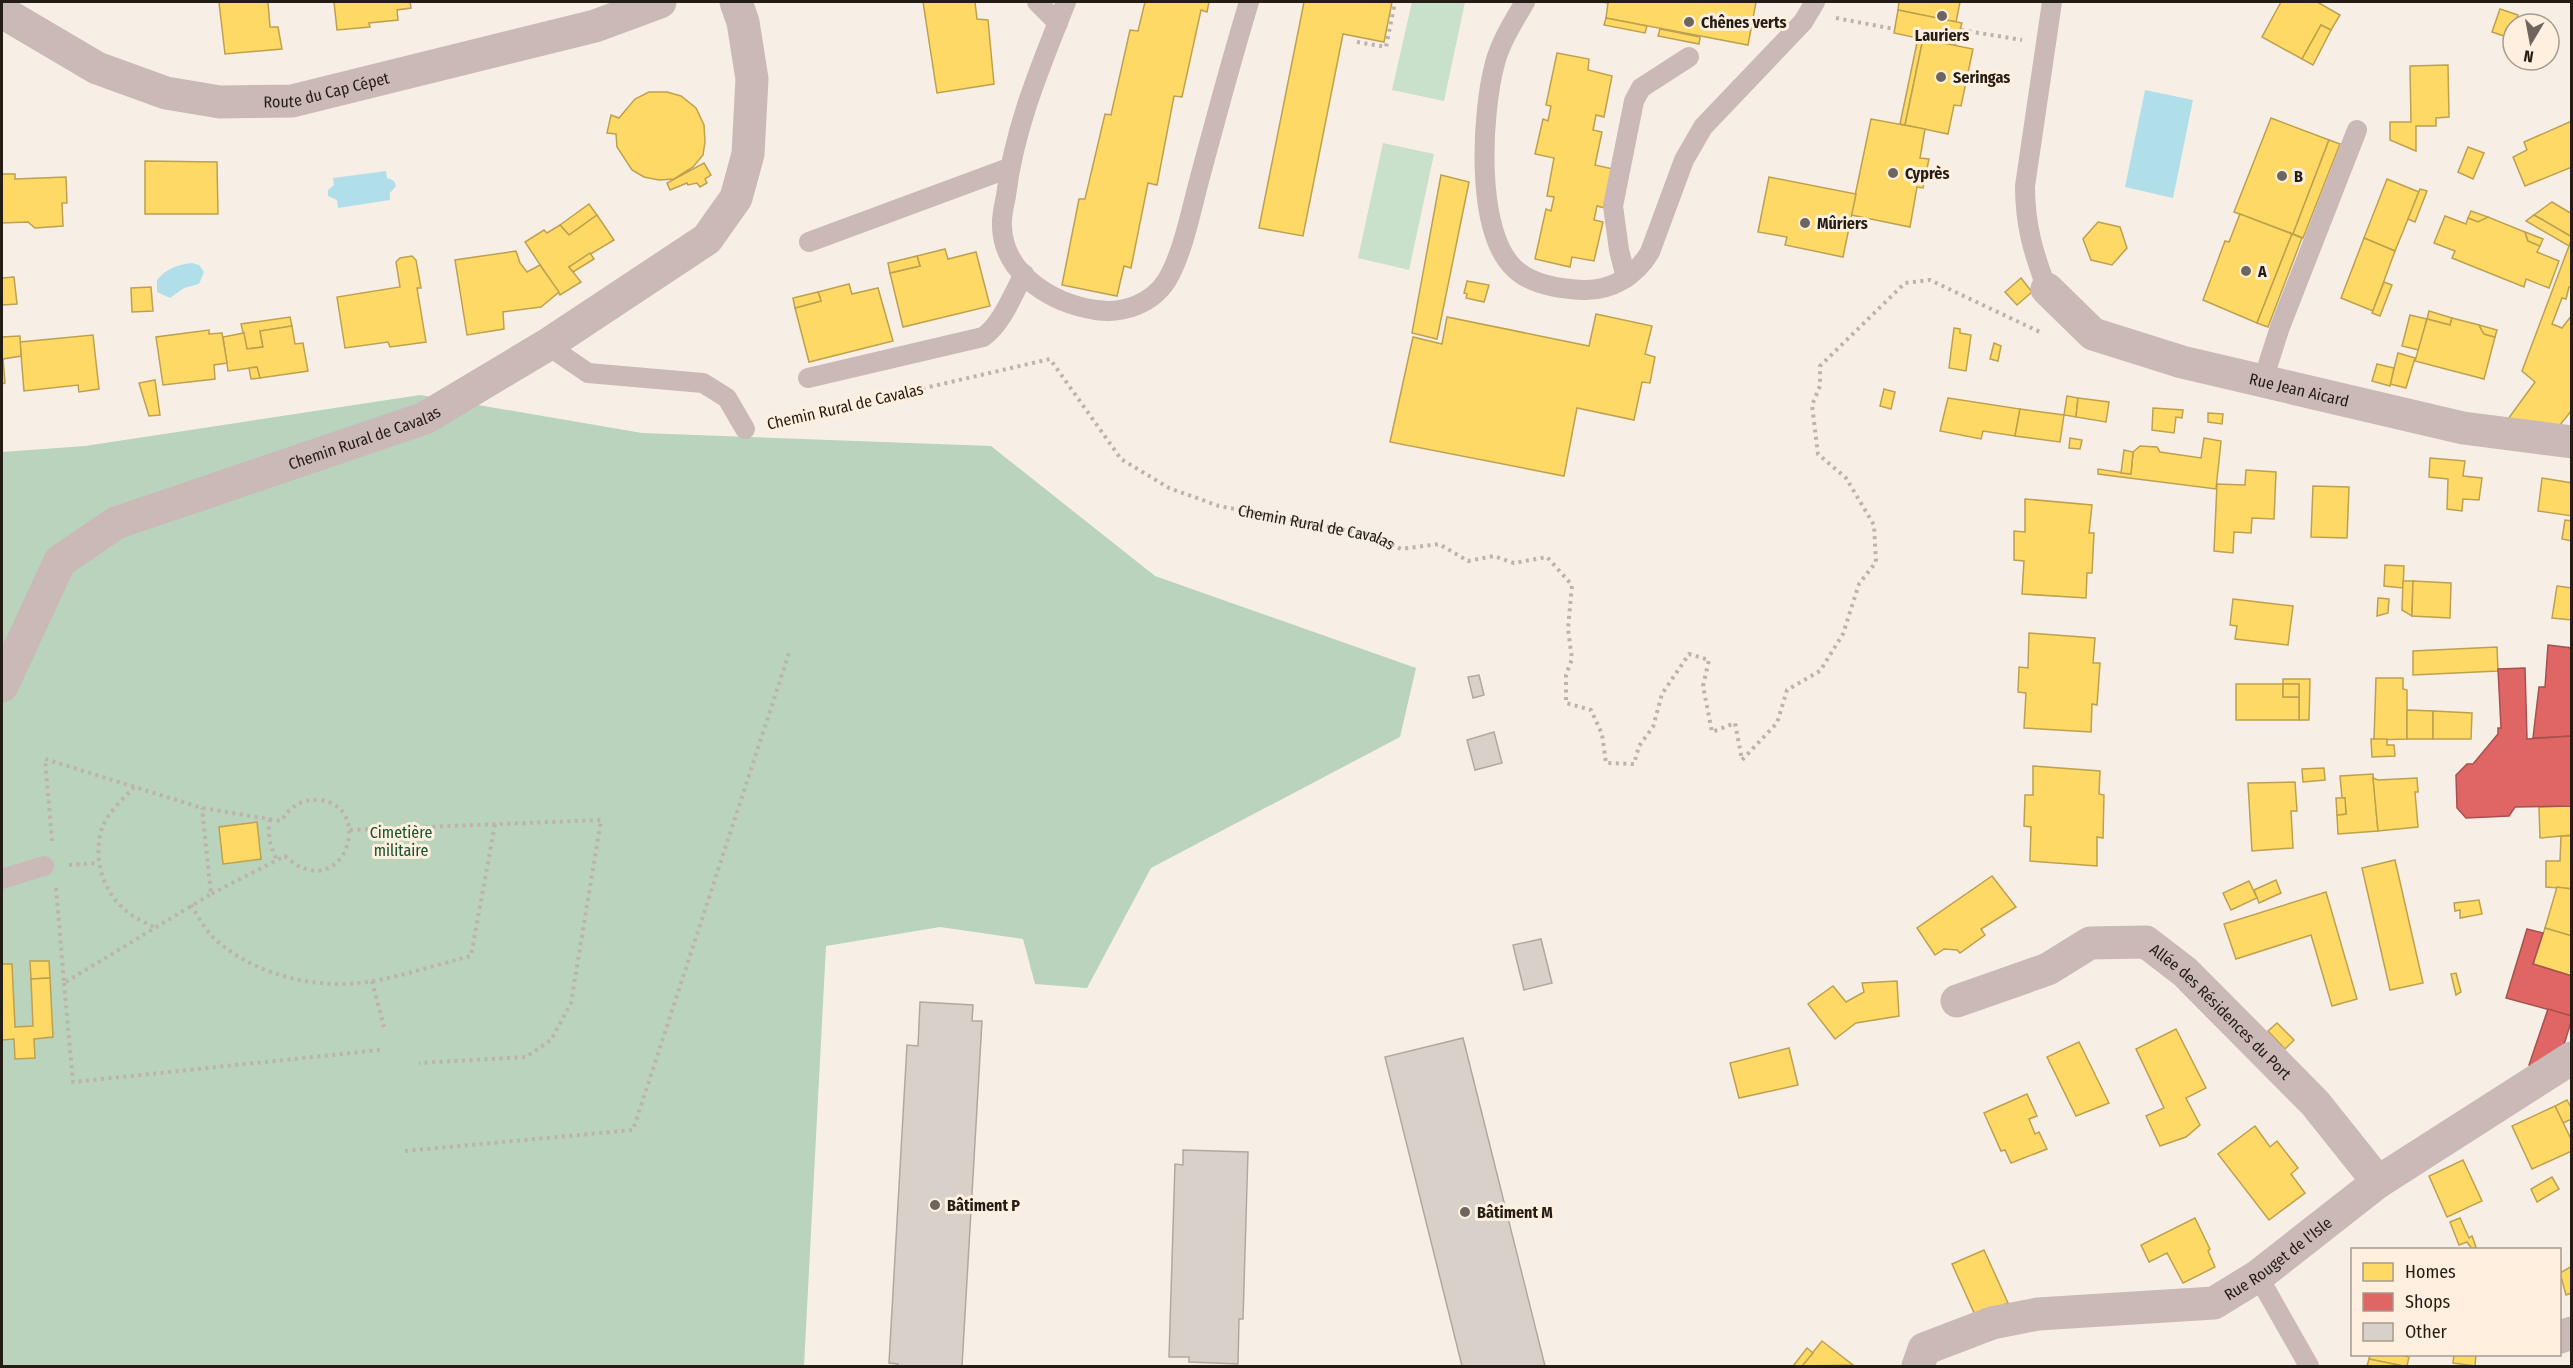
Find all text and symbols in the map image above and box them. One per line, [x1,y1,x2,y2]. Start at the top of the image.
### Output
marker: Lauriers [1935,9,1949,23]
north arrow [2501,12,2561,72]
place label: Chênes verts [1701,13,1787,32]
marker: Chênes verts [1682,15,1696,29]
place label: Lauriers [1915,26,1969,45]
text: N [2522,46,2535,66]
street label: Route du Cap Cépet [263,68,392,111]
place label: Seringas [1953,68,2010,87]
marker: Seringas [1934,70,1948,84]
place label: Cyprès [1905,164,1949,183]
marker: Cyprès [1886,166,1900,180]
place label: B [2294,167,2303,186]
marker: B [2275,169,2289,183]
place label: Mûriers [1817,214,1868,233]
marker: Mûriers [1798,216,1812,230]
place label: A [2257,262,2267,281]
marker: A [2239,264,2253,278]
street label: Rue Jean Aicard [2247,369,2351,411]
street label: Chemin Rural de Cavalas [765,379,925,434]
street label: Chemin Rural de Cavalas [286,402,444,474]
street label: Chemin Rural de Cavalas [1237,501,1398,554]
park label: Cimetière militaire [370,823,432,860]
street label: Allée des Résidences du Port [2146,940,2296,1084]
place label: Bâtiment P [947,1196,1020,1215]
marker: Bâtiment P [928,1198,942,1212]
place label: Bâtiment M [1477,1203,1553,1222]
marker: Bâtiment M [1458,1205,1472,1219]
street label: Rue Rouget de l'Isle [2221,1213,2336,1304]
legend [2351,1248,2561,1356]
text: Homes [2405,1261,2456,1283]
text: Shops [2405,1291,2450,1313]
text: Other [2405,1321,2448,1343]

